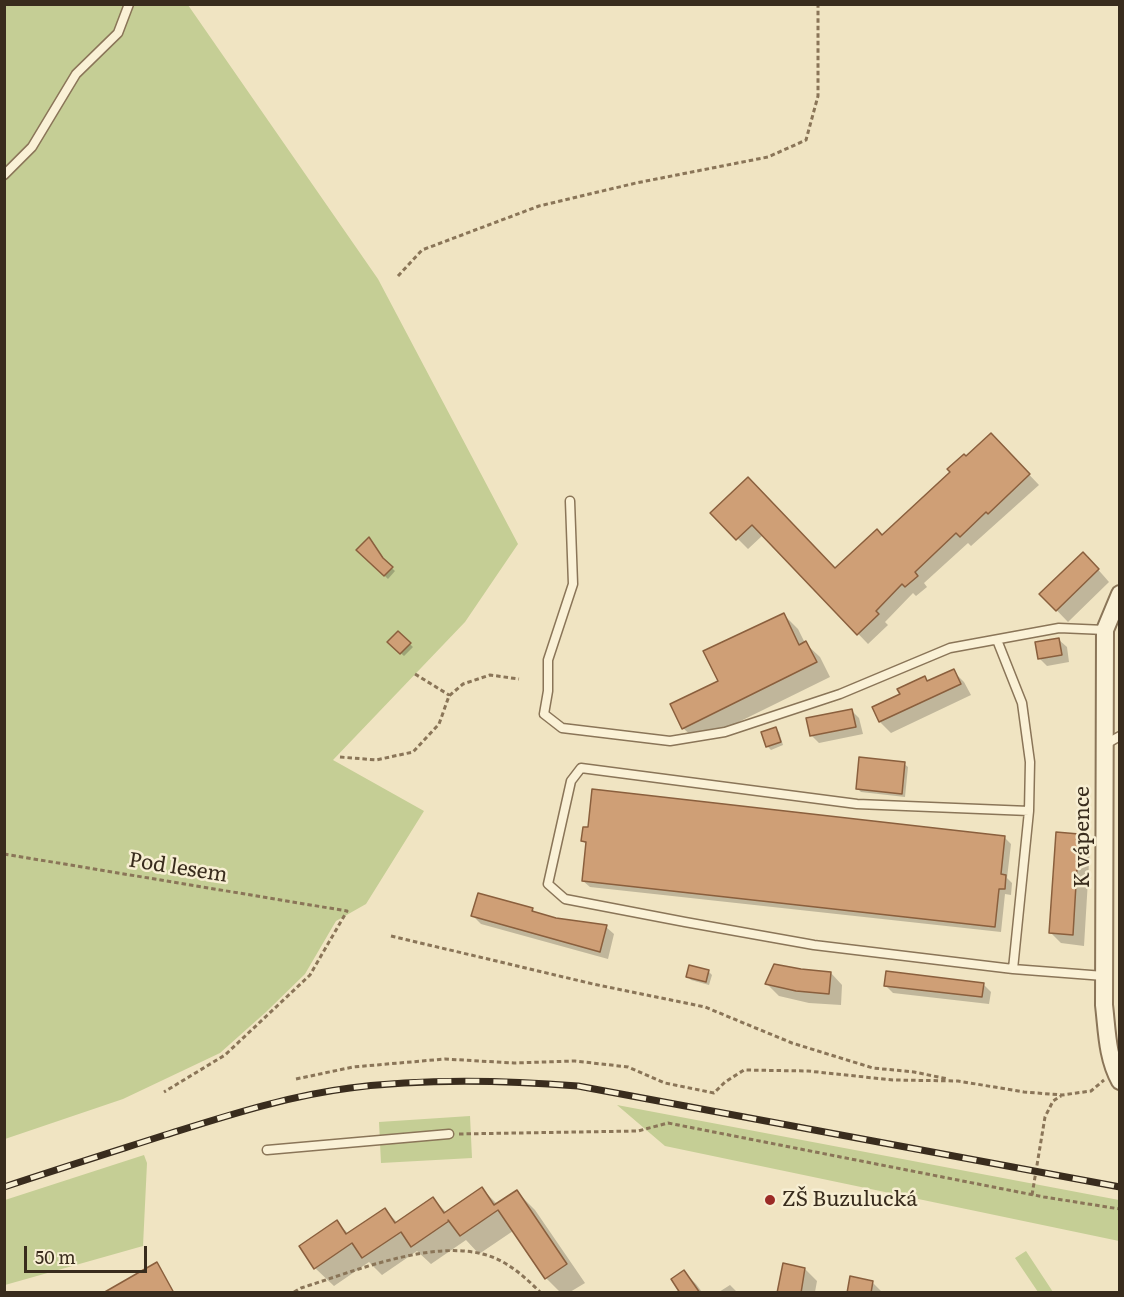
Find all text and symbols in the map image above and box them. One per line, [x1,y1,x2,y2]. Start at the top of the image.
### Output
street label: K vápence [1070,786,1096,888]
street label: Pod lesem [127,848,229,888]
place label: ZŠ Buzulucká [782,1187,918,1213]
marker: ZŠ Buzulucká [763,1193,777,1207]
scale bar [27,1234,150,1272]
text: 50 m [35,1243,76,1270]

